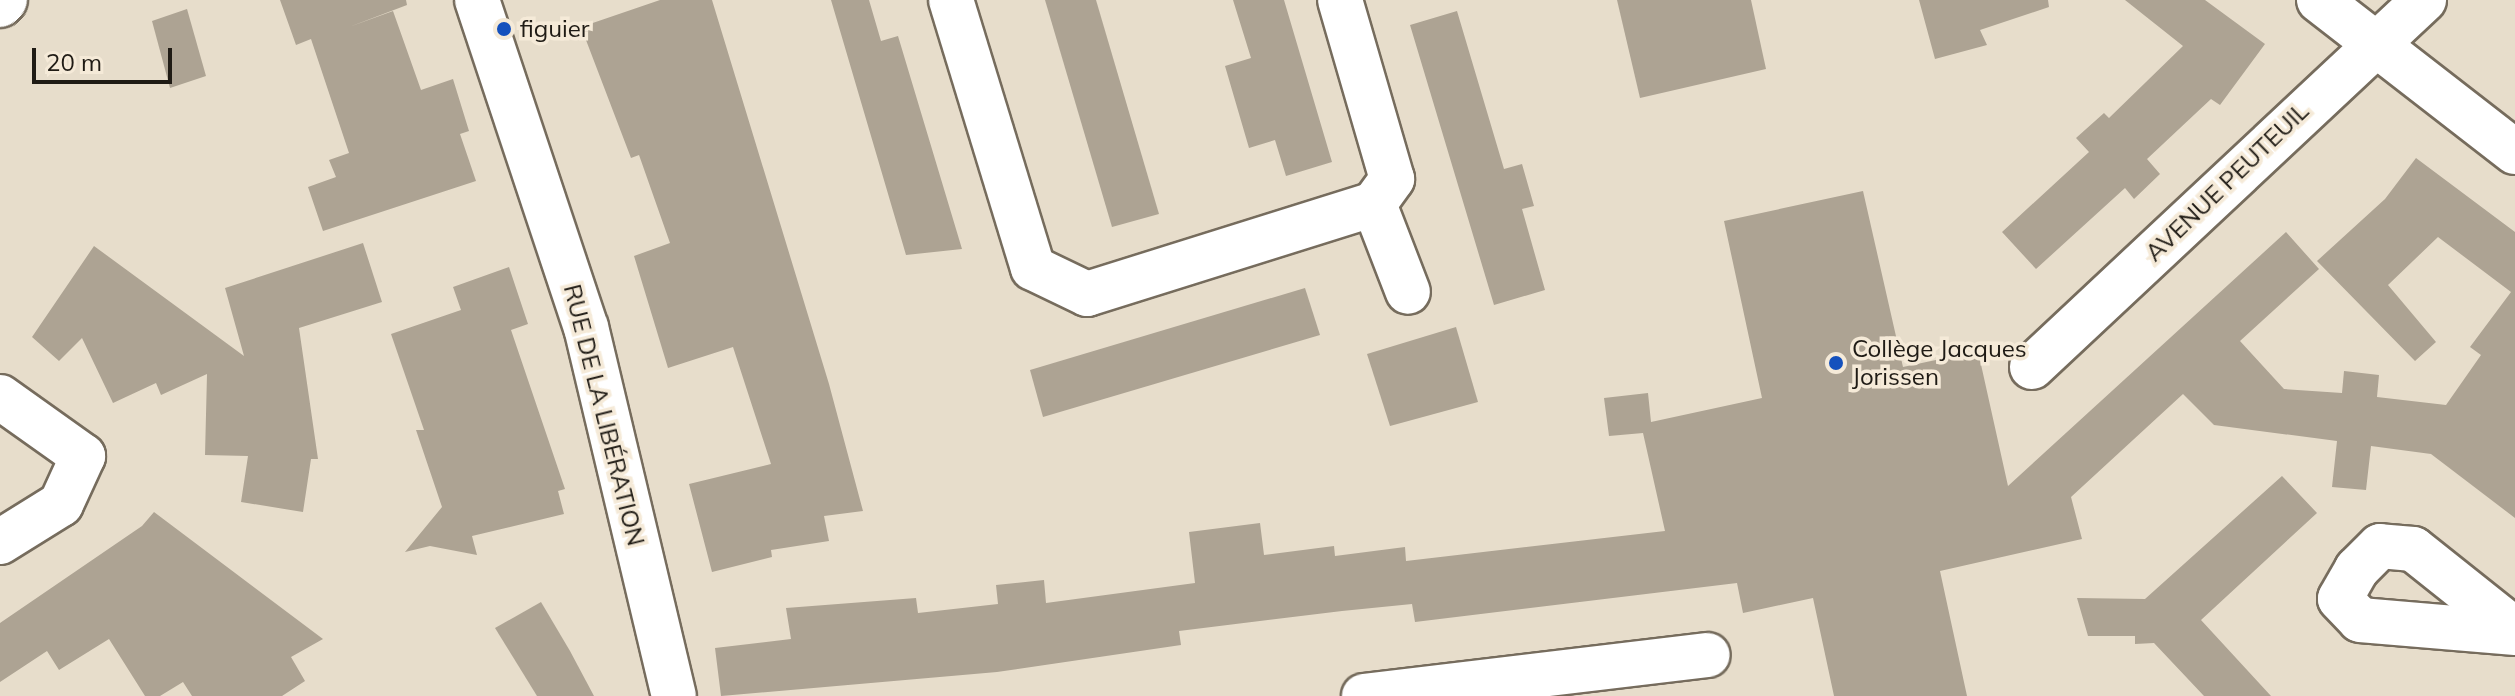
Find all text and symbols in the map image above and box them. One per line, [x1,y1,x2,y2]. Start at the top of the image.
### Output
place label: figuier [520,15,590,43]
marker: figuier [495,20,513,38]
scale bar [36,32,176,82]
text: 20 m [46,47,102,77]
street label: AVENUE PEUTEUIL [2139,97,2315,267]
street label: RUE DE LA LIBÉRATION [558,281,650,549]
place label: Collège Jacques Jorissen [1852,335,2027,391]
marker: Collège Jacques Jorissen [1827,354,1845,372]

